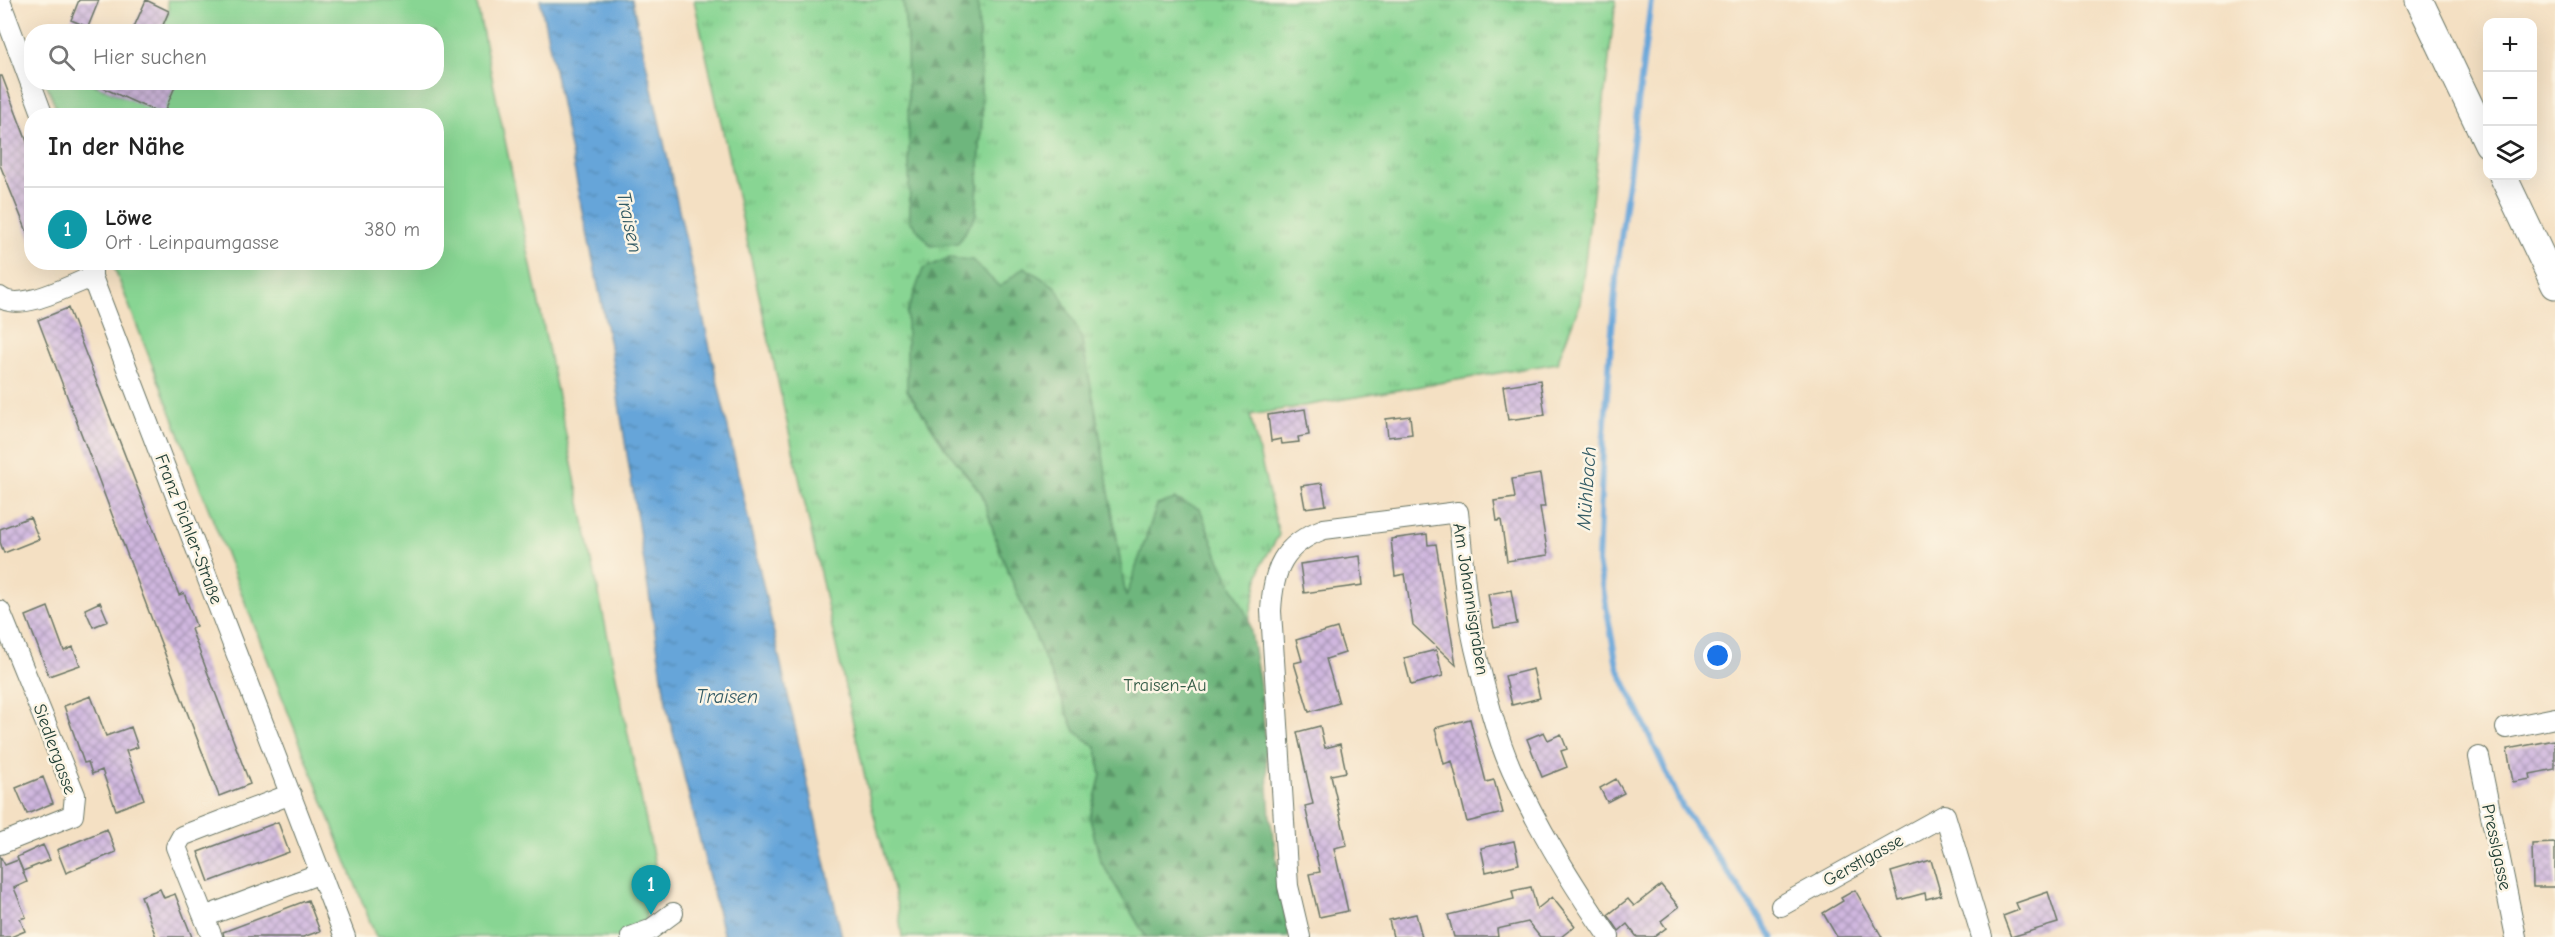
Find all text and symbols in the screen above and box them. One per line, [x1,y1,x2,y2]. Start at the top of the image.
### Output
map controls [2483,18,2537,180]
button: + [2483,18,2537,72]
search box [24,24,444,90]
icon: search [45,41,78,74]
text: Hier suchen [93,44,207,70]
button: − [2483,72,2537,126]
button: layers [2483,126,2537,180]
text: In der Nähe [48,132,185,162]
water label: Traisen [612,189,647,255]
text: Löwe [105,205,152,231]
text: 1 [64,218,71,241]
text: 380 m [364,218,420,241]
text: Ort · Leinpaumgasse [105,231,279,254]
water label: Mühlbach [1572,445,1601,532]
street label: Franz Pichler-Straße [150,451,227,607]
street label: Am Johannisgraben [1448,522,1493,677]
your location [1703,641,1732,670]
park label: Traisen-Au [1124,675,1206,696]
water label: Traisen [696,685,758,708]
street label: Siedlergasse [28,701,81,797]
street label: Presslgasse [2477,802,2516,892]
street label: Gerstlgasse [1819,830,1907,891]
pin: 1 [632,866,670,915]

